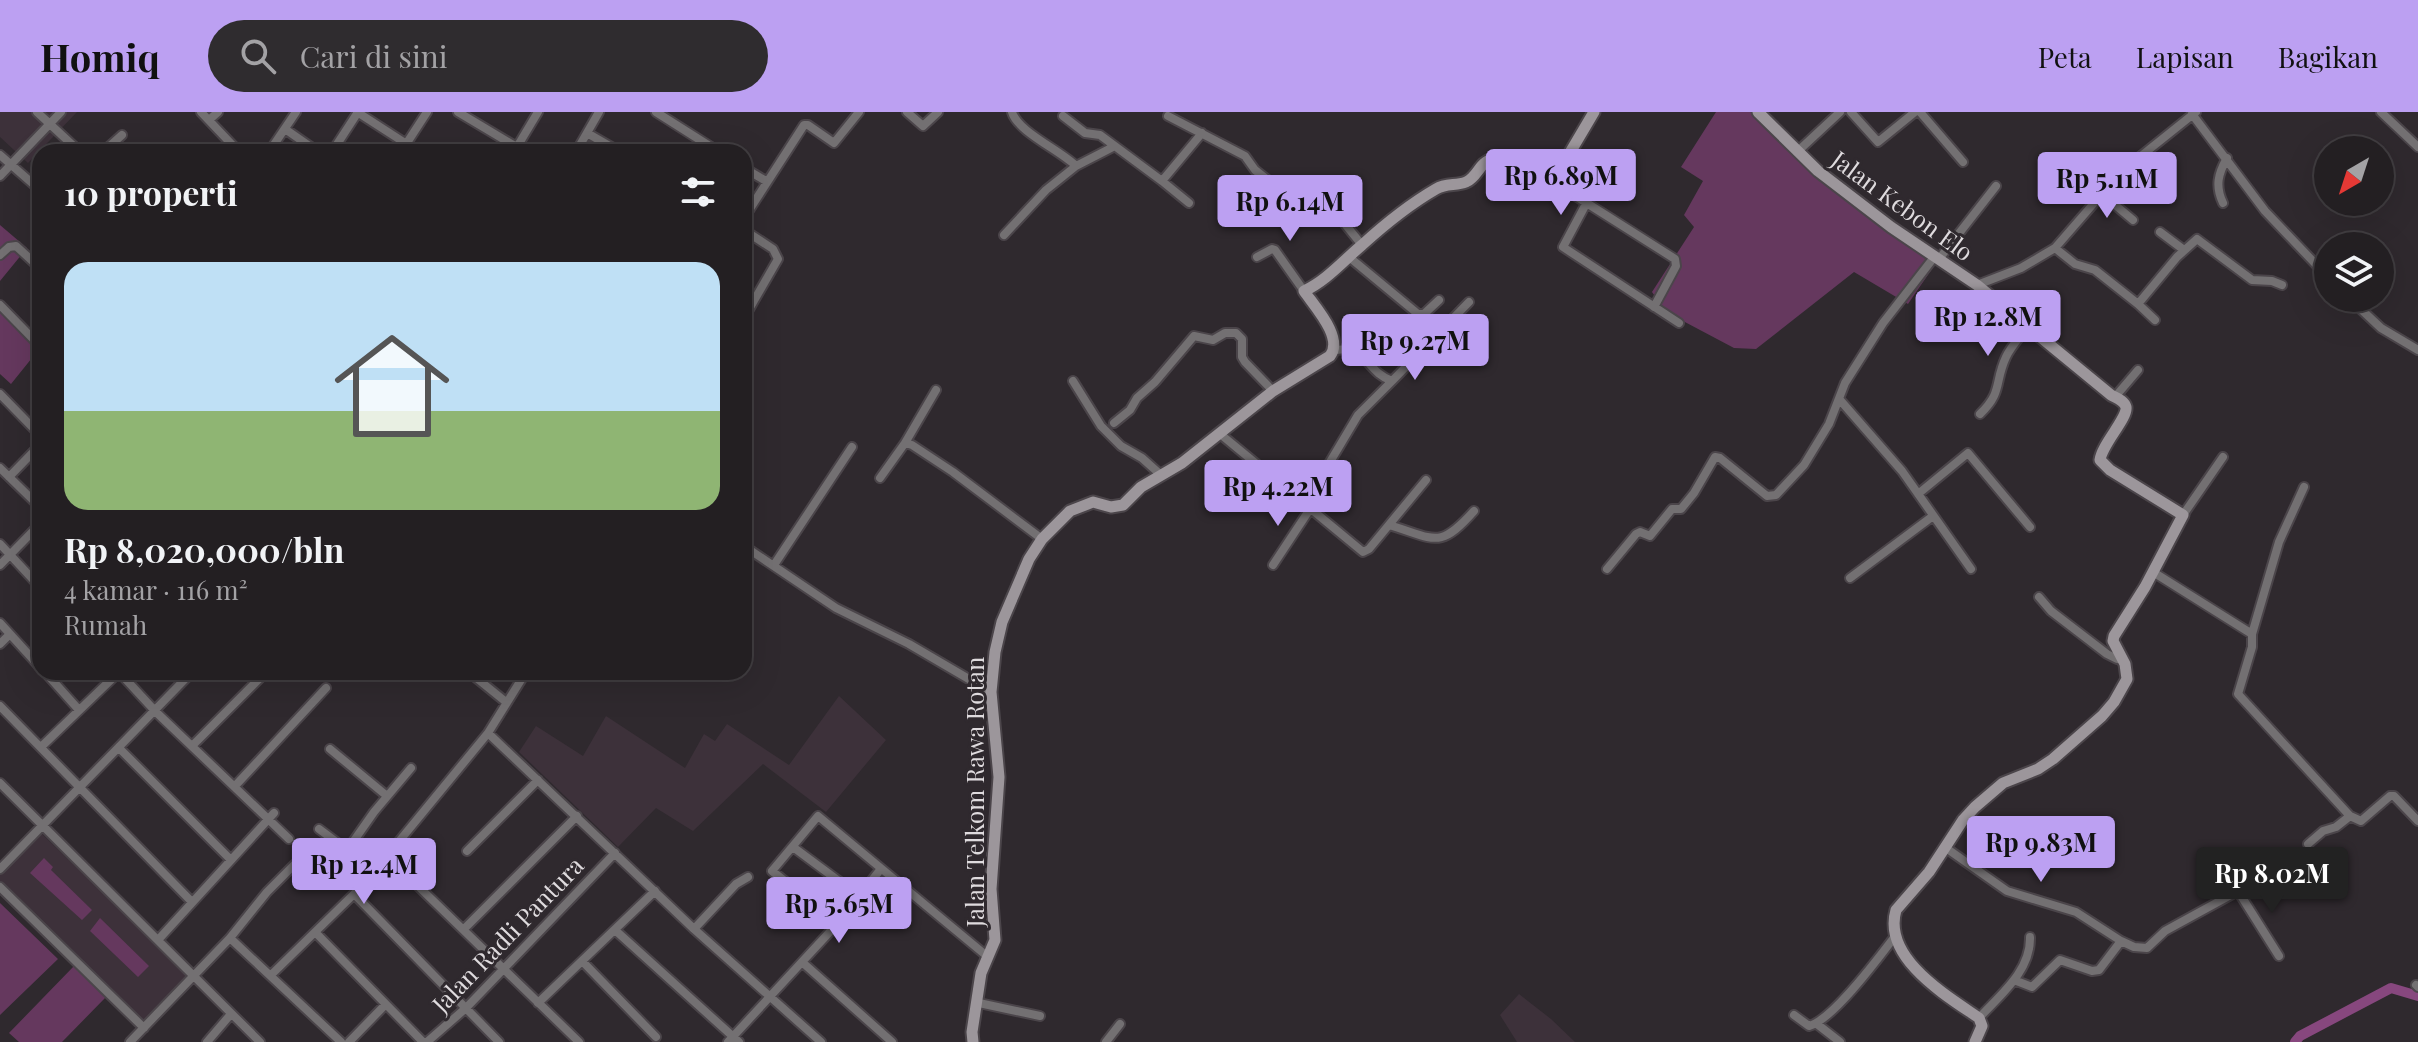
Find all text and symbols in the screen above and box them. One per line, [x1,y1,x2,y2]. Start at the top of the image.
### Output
search box [208,20,768,92]
text: Homiq [40,31,160,82]
icon: search [236,34,280,78]
text: Cari di sini [300,36,448,76]
text: Peta [2038,38,2092,75]
text: Lapisan [2136,38,2234,75]
text: Bagikan [2278,38,2378,75]
north arrow [2314,136,2394,216]
map controls [2314,136,2394,312]
street label: Jalan Kebon Elo [1825,142,1980,267]
pin: Rp 6.89M [1478,149,1644,217]
pin: Rp 5.11M [2024,152,2190,220]
text: Rp 6.89M [1504,157,1618,192]
text: Rp 5.11M [2056,160,2158,195]
text: 10 properti [64,169,238,215]
icon: filters [676,170,720,214]
pin: Rp 6.14M [1207,175,1373,243]
text: Rp 6.14M [1235,183,1345,218]
button: layers [2314,232,2394,312]
pin: Rp 12.8M [1905,290,2071,358]
text: Rp 12.8M [1934,298,2042,333]
icon: home [320,314,464,458]
pin: Rp 9.27M [1332,314,1498,382]
text: Rp 9.27M [1360,322,1470,357]
pin: Rp 4.22M [1195,460,1361,528]
text: Rp 4.22M [1222,468,1334,503]
text: Rp 8,020,000/bln [64,526,344,572]
text: 4 kamar · 116 m² [64,572,247,607]
text: Rumah [64,607,147,642]
street label: Jalan Telkom Rawa Rotan [958,657,990,928]
pin: Rp 9.83M [1958,816,2124,884]
text: Rp 9.83M [1985,824,2097,859]
pin: Rp 12.4M [281,838,447,906]
text: Rp 12.4M [310,846,418,881]
pin: Rp 8.02M [2189,847,2355,915]
street label: Jalan Radli Pantura [424,849,590,1020]
text: Rp 8.02M [2214,855,2330,890]
pin: Rp 5.65M [756,877,922,945]
text: Rp 5.65M [784,885,894,920]

